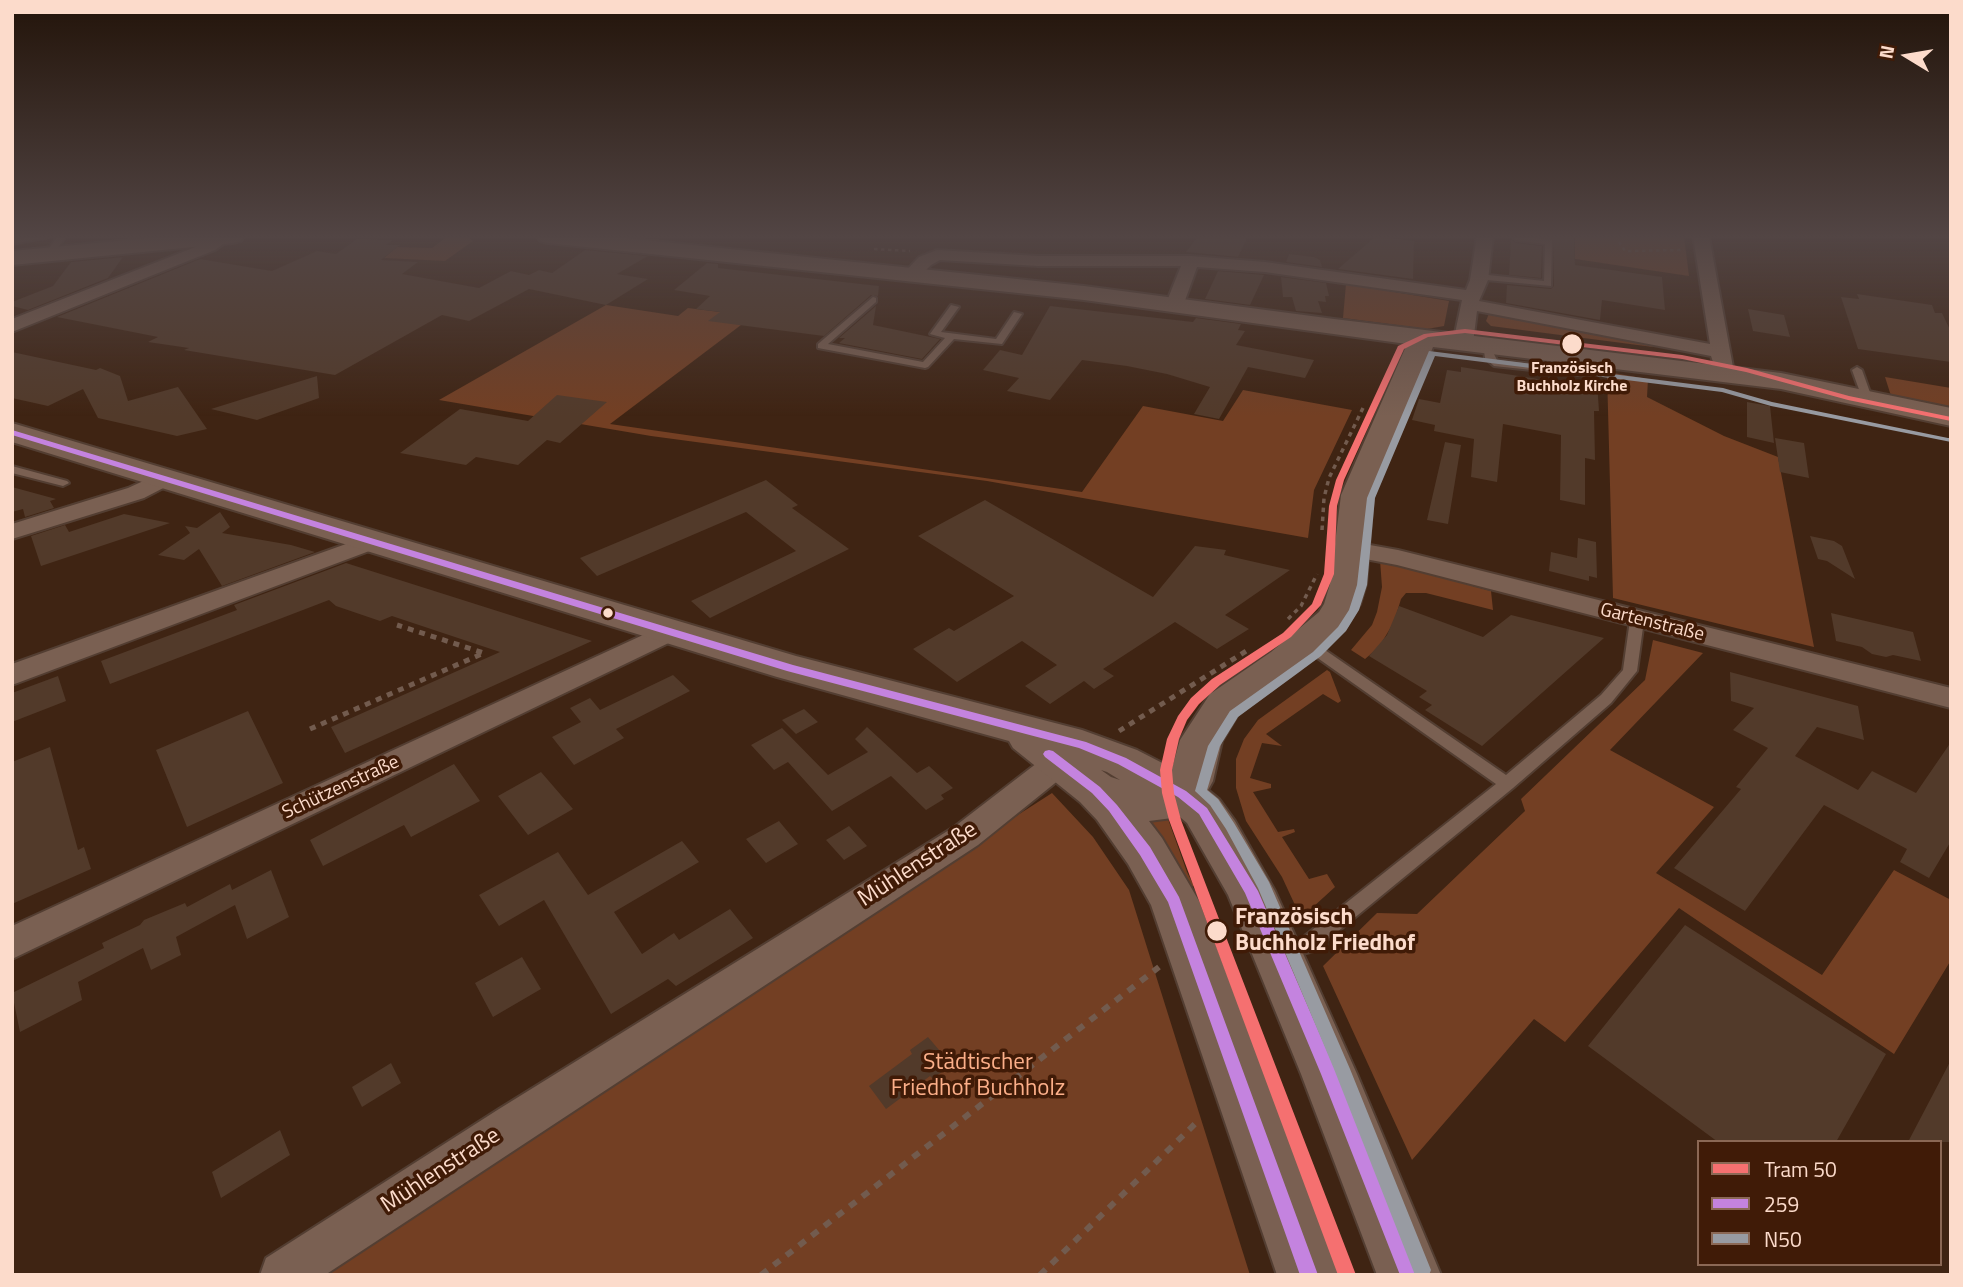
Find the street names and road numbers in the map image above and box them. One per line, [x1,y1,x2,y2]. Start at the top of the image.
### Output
street label: Gartenstraße [1598,599,1706,647]
street label: Schützenstraße [279,751,403,825]
street label: Mühlenstraße [853,816,983,914]
street label: Mühlenstraße [376,1122,506,1220]

